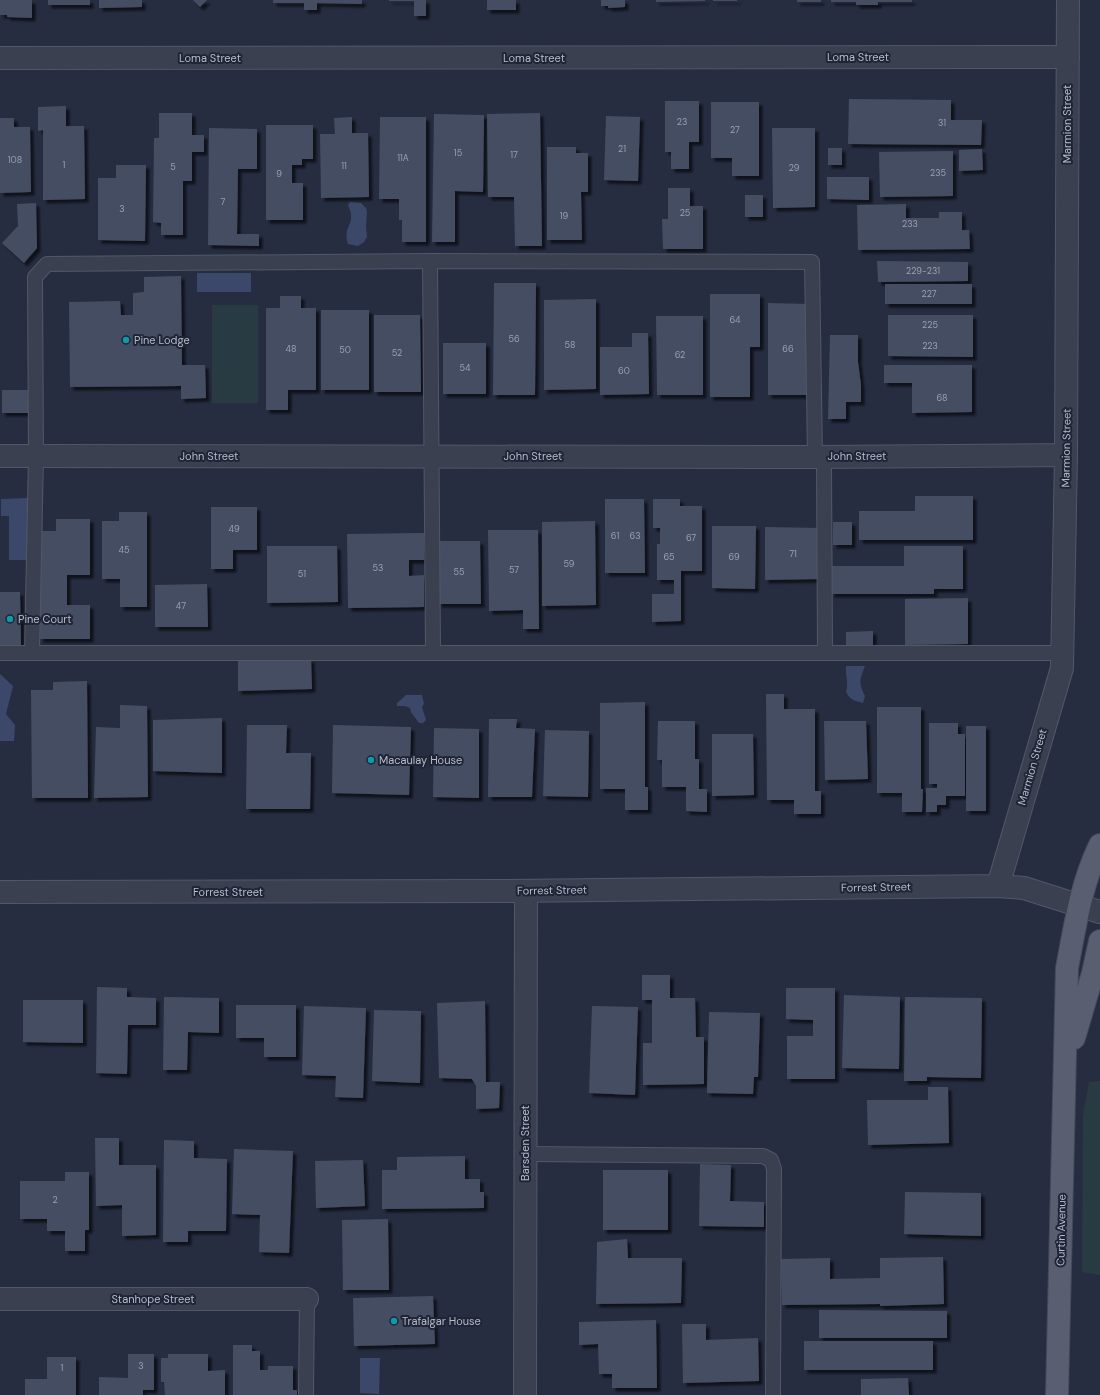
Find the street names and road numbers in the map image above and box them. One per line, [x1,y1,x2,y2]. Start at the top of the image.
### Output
street label: Loma Street [827,50,889,64]
street label: Loma Street [179,51,241,65]
street label: Loma Street [503,51,565,65]
street label: Marmion Street [1060,85,1074,163]
street label: Marmion Street [1058,409,1074,487]
street label: John Street [180,449,238,463]
street label: John Street [504,449,562,463]
street label: John Street [828,449,886,463]
street label: Marmion Street [1014,727,1050,807]
street label: Forrest Street [841,879,911,895]
street label: Forrest Street [517,882,587,898]
street label: Forrest Street [193,885,263,899]
street label: Barsden Street [518,1105,532,1181]
street label: Curtin Avenue [1053,1194,1069,1266]
street label: Stanhope Street [111,1292,195,1306]

